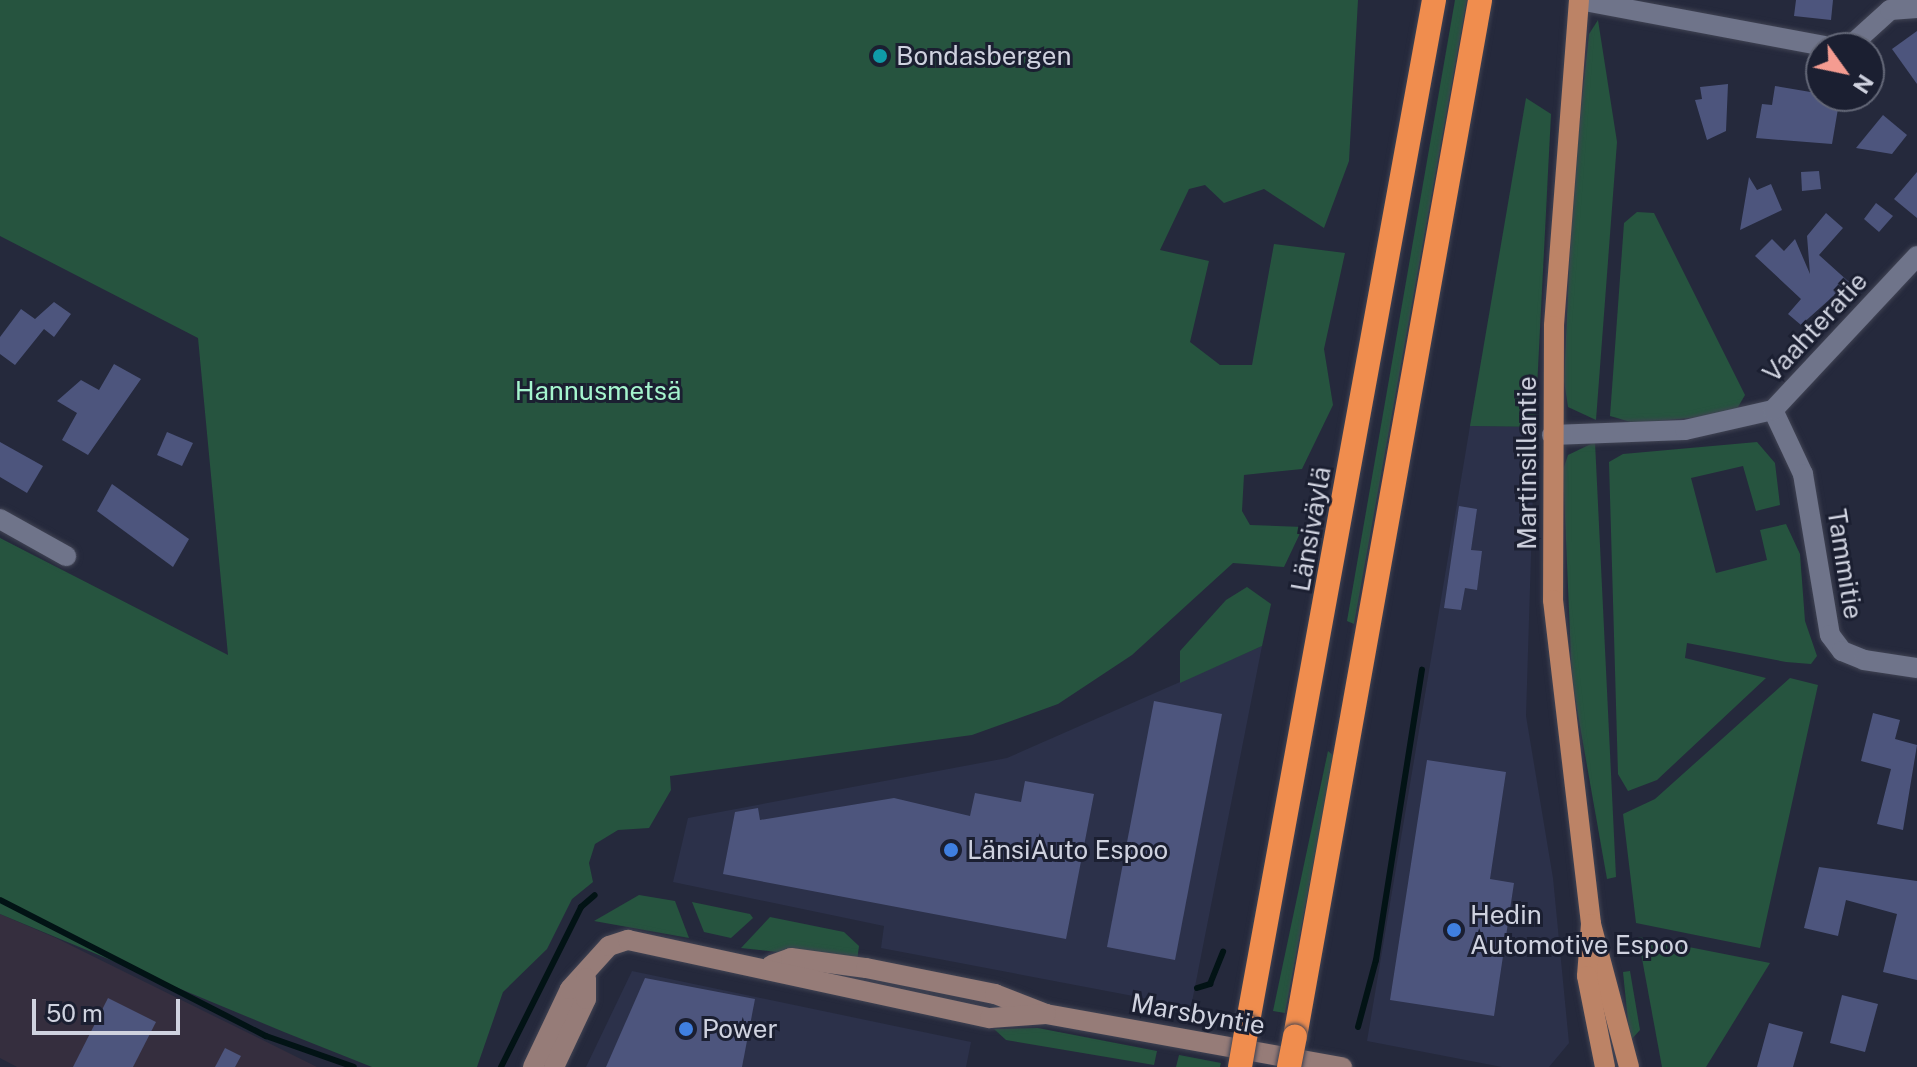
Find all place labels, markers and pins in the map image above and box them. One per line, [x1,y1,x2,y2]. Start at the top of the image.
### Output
place label: Bondasbergen [896,40,1072,72]
marker: Bondasbergen [871,47,889,65]
place label: LänsiAuto Espoo [967,834,1168,866]
marker: LänsiAuto Espoo [942,841,960,859]
place label: Hedin Automotive Espoo [1470,899,1689,960]
marker: Hedin Automotive Espoo [1445,921,1463,939]
place label: Power [702,1013,778,1045]
marker: Power [677,1020,695,1038]

